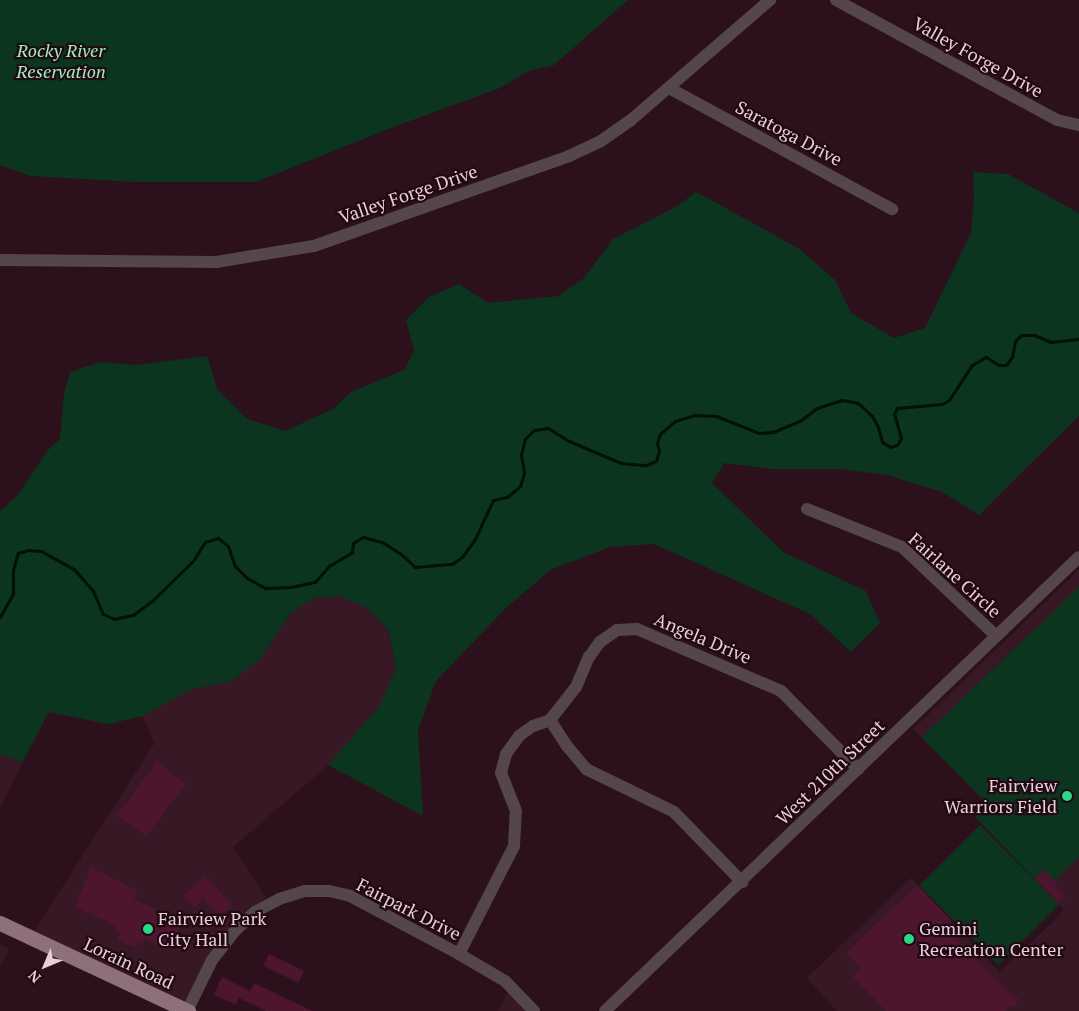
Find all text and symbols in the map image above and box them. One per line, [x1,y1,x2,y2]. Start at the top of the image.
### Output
street label: Valley Forge Drive [909,12,1047,102]
park label: Rocky River Reservation [16,40,106,82]
street label: Saratoga Drive [732,96,846,170]
street label: Valley Forge Drive [336,160,480,228]
street label: Fairlane Circle [904,528,1006,622]
street label: Angela Drive [651,608,755,668]
street label: West 210th Street [771,715,889,829]
place label: Fairview Warriors Field [944,775,1057,818]
marker: Fairview Warriors Field [1061,790,1073,802]
street label: Fairpark Drive [353,874,465,944]
place label: Fairview Park City Hall [158,908,267,951]
place label: Gemini Recreation Center [919,918,1063,961]
marker: Fairview Park City Hall [142,923,154,935]
street label: Lorain Road [81,933,177,993]
marker: Gemini Recreation Center [903,933,915,945]
north arrow [20,941,70,991]
text: N [24,966,45,987]

